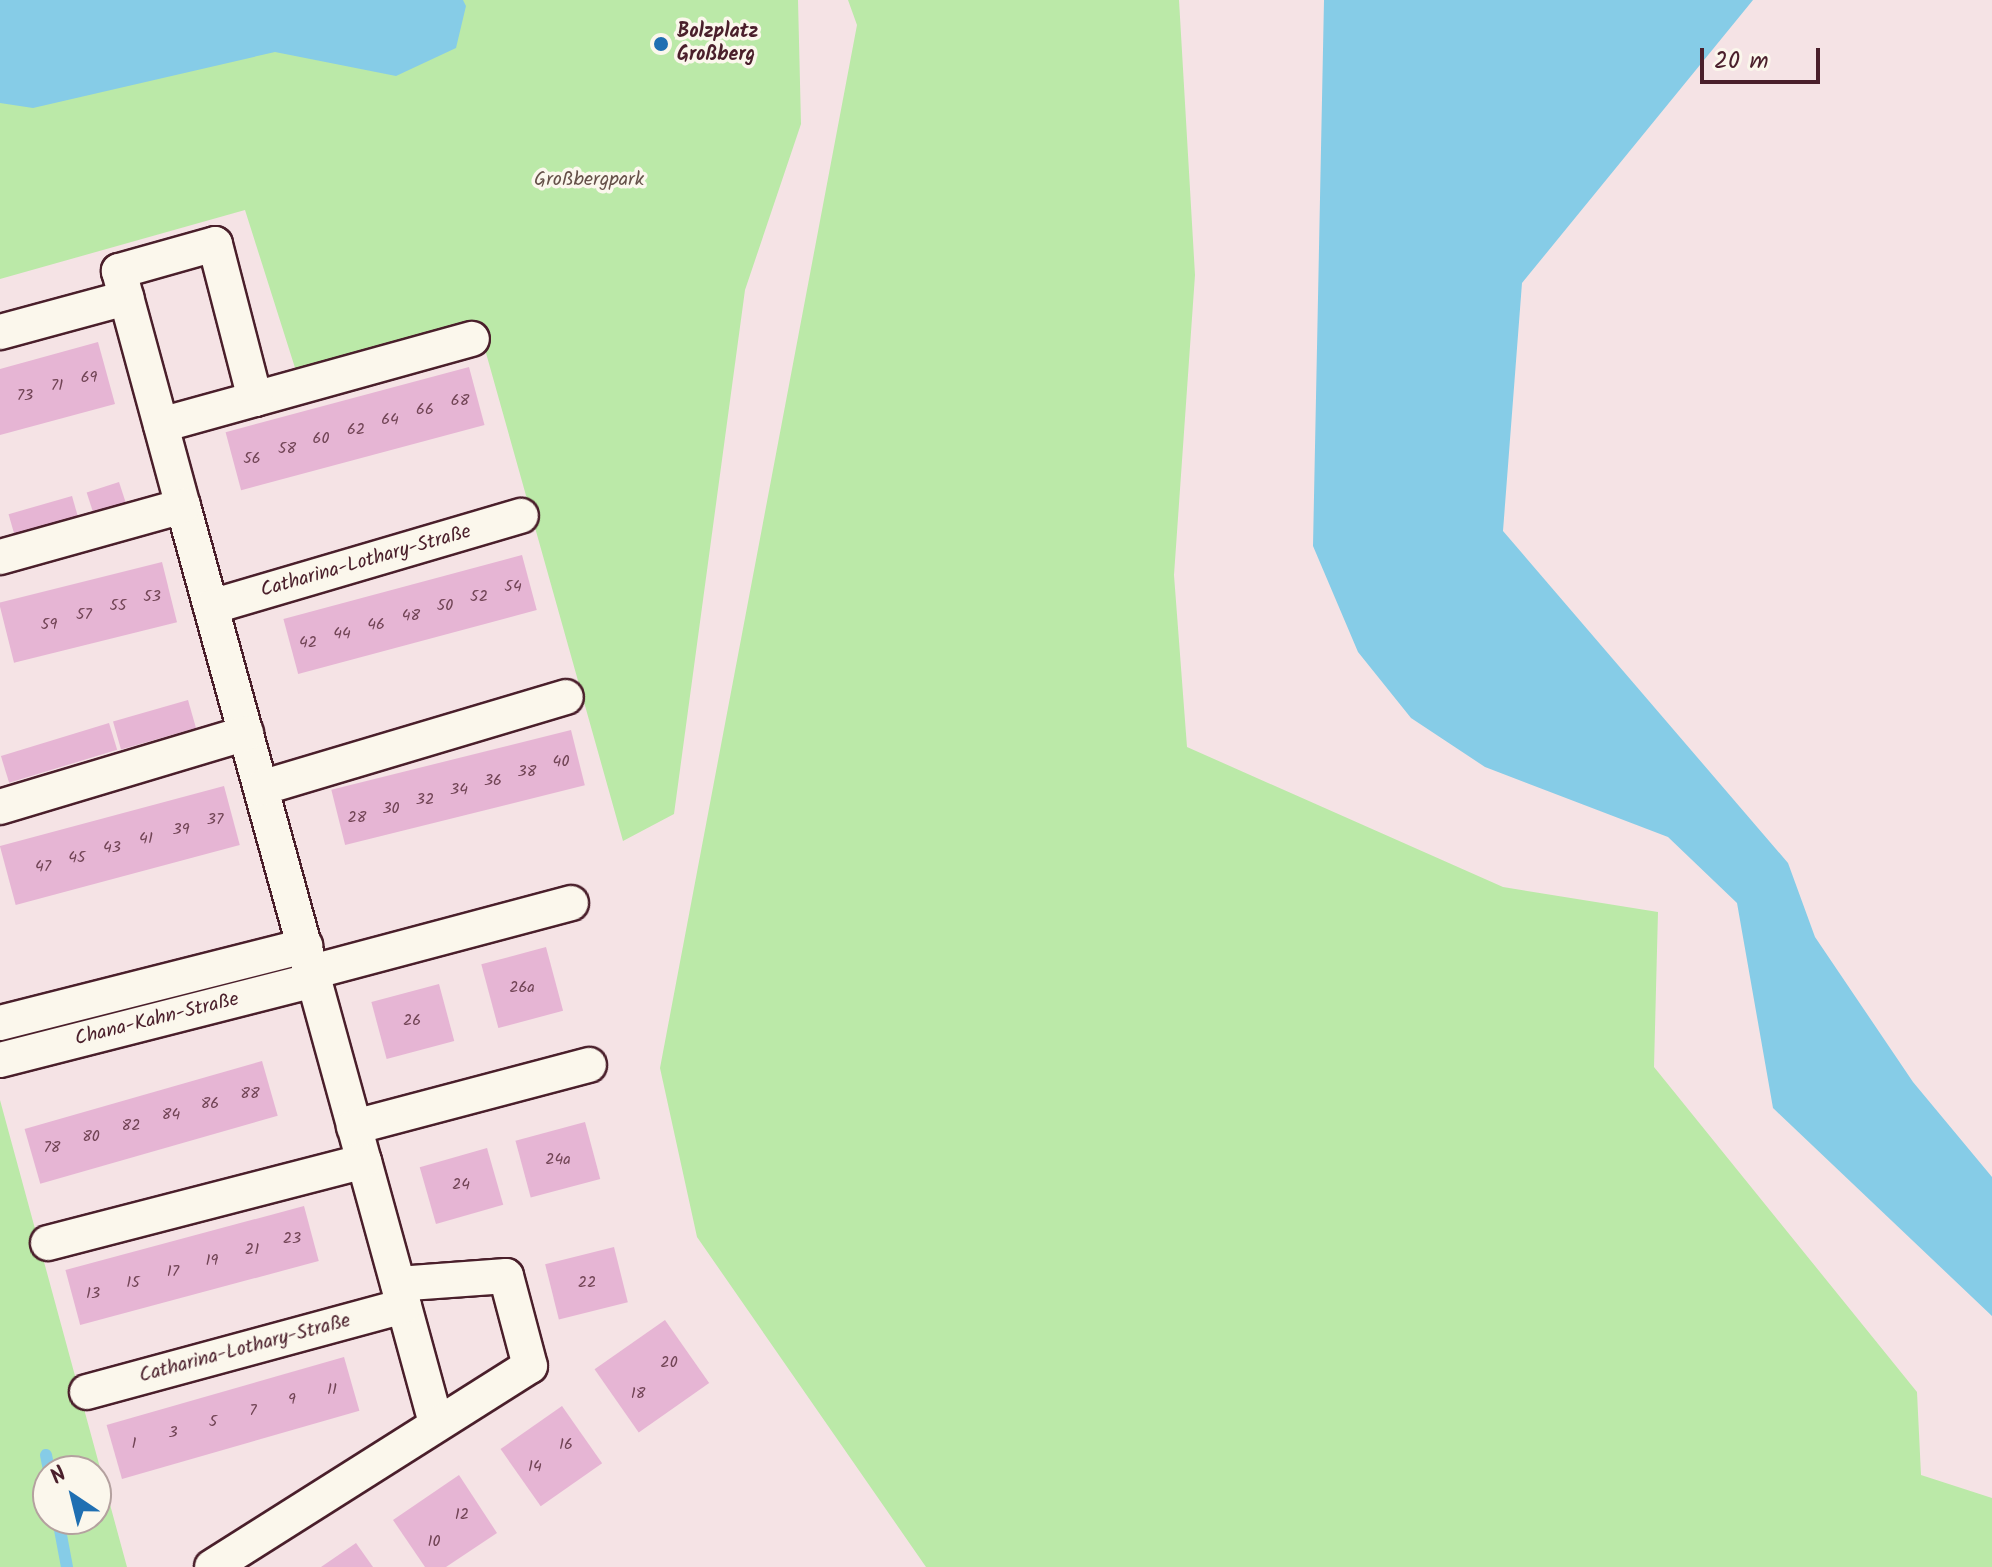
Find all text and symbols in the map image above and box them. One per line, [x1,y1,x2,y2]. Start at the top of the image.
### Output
place label: Bolzplatz Großberg [677,20,758,67]
scale bar [1704,32,1824,82]
marker: Bolzplatz Großberg [652,35,670,53]
text: 20 m [1714,42,1769,81]
park label: Großbergpark [534,168,644,192]
house number: 69 [81,368,97,388]
house number: 71 [51,376,63,396]
house number: 73 [17,386,33,406]
house number: 68 [451,391,469,411]
house number: 66 [416,400,434,420]
house number: 64 [381,410,399,430]
house number: 62 [347,420,365,440]
house number: 60 [313,429,329,449]
house number: 58 [278,439,296,459]
house number: 56 [243,449,261,469]
street label: Catharina-Lothary-Straße [258,520,474,604]
house number: 54 [504,577,522,597]
house number: 53 [143,587,161,607]
house number: 52 [470,587,488,607]
house number: 55 [109,596,127,616]
house number: 50 [437,596,453,616]
house number: 57 [76,605,92,625]
house number: 48 [402,606,420,626]
house number: 59 [41,615,57,635]
house number: 46 [367,615,385,635]
house number: 44 [333,624,351,644]
house number: 42 [299,633,317,653]
house number: 40 [553,752,569,772]
house number: 38 [518,762,536,782]
house number: 36 [484,771,502,791]
house number: 34 [450,780,468,800]
house number: 32 [416,790,434,810]
house number: 30 [382,799,400,819]
house number: 28 [348,808,366,828]
house number: 37 [207,810,223,830]
house number: 39 [173,820,189,840]
house number: 41 [139,829,153,849]
house number: 43 [103,838,121,858]
house number: 45 [68,848,86,868]
house number: 47 [35,857,51,877]
house number: 26a [509,978,535,998]
street label: Chana-Kahn-Straße [73,988,241,1052]
house number: 26 [403,1011,421,1031]
house number: 88 [240,1084,260,1104]
house number: 86 [201,1094,219,1114]
house number: 84 [162,1105,180,1125]
house number: 82 [122,1116,140,1136]
house number: 80 [82,1127,100,1147]
house number: 78 [43,1138,61,1158]
house number: 24a [545,1150,571,1170]
house number: 24 [452,1175,470,1195]
house number: 23 [283,1229,301,1249]
house number: 21 [245,1240,259,1260]
house number: 19 [206,1251,218,1271]
house number: 17 [167,1262,179,1282]
house number: 15 [126,1273,140,1293]
house number: 22 [578,1273,596,1293]
house number: 13 [86,1284,100,1304]
street label: Catharina-Lothary-Straße [137,1309,353,1389]
house number: 20 [660,1353,678,1373]
house number: 11 [327,1380,337,1400]
house number: 18 [631,1384,645,1404]
house number: 9 [288,1390,296,1410]
house number: 7 [249,1401,257,1421]
house number: 5 [209,1412,217,1432]
house number: 3 [168,1423,178,1443]
house number: 1 [131,1434,137,1454]
house number: 16 [559,1435,573,1455]
north arrow [32,1455,112,1535]
house number: 14 [528,1457,542,1477]
text: N [43,1458,75,1495]
house number: 12 [455,1505,469,1525]
house number: 10 [427,1532,441,1552]

